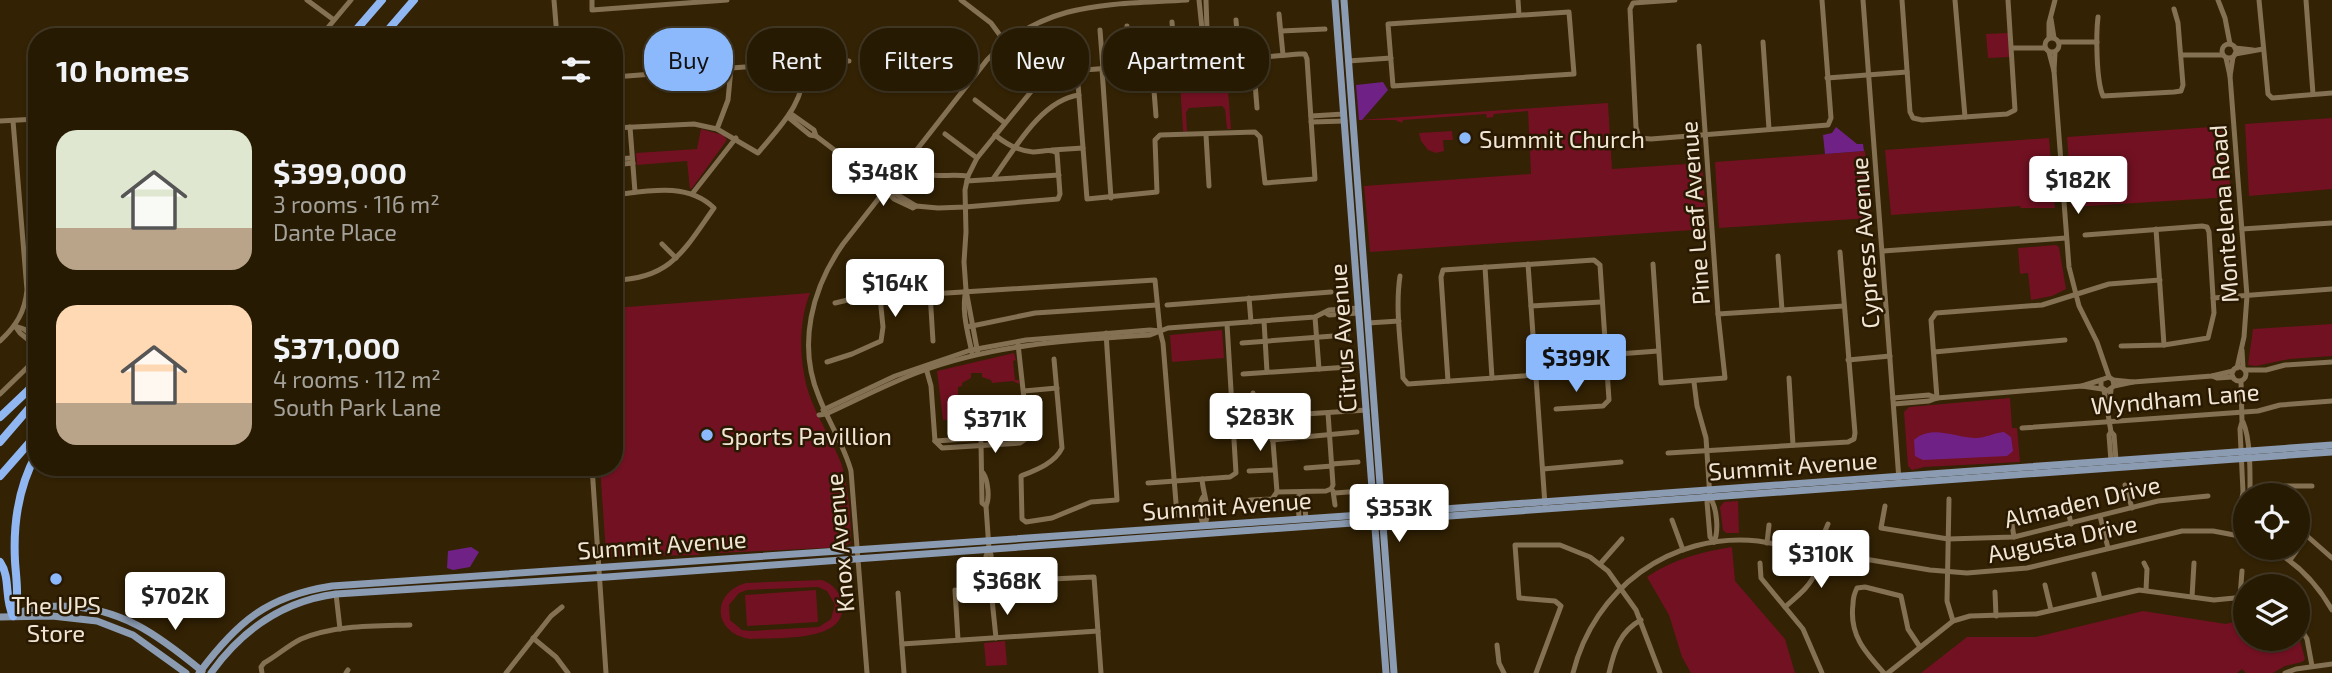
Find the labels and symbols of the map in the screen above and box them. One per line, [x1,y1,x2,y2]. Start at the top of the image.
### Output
street label: Pine Leaf Avenue [1673,120,1715,306]
place label: Summit Church [1479,124,1645,153]
street label: Montelena Road [2202,124,2244,304]
marker: Summit Church [1457,130,1473,146]
pin: $348K [834,148,932,208]
street label: Cypress Avenue [1844,156,1884,330]
pin: $182K [2029,156,2127,216]
pin: $164K [846,260,944,319]
street label: Citrus Avenue [1322,262,1362,414]
pin: $399K [1527,334,1625,394]
street label: Wyndham Lane [2090,376,2260,420]
pin: $283K [1211,393,1309,453]
pin: $371K [946,396,1044,455]
place label: Sports Pavillion [721,421,892,450]
marker: Sports Pavillion [699,427,715,443]
street label: Summit Avenue [1707,445,1879,485]
street label: Almaden Drive [2001,469,2163,533]
street label: Knox Avenue [818,472,860,614]
pin: $353K [1350,484,1448,544]
street label: Summit Avenue [1141,485,1313,525]
street label: Augusta Drive [1984,508,2140,568]
street label: Summit Avenue [576,524,748,564]
pin: $310K [1772,530,1870,590]
pin: $368K [958,558,1056,617]
marker: The UPS Store [48,571,64,587]
pin: $702K [126,572,224,632]
place label: The UPS Store [11,590,101,647]

